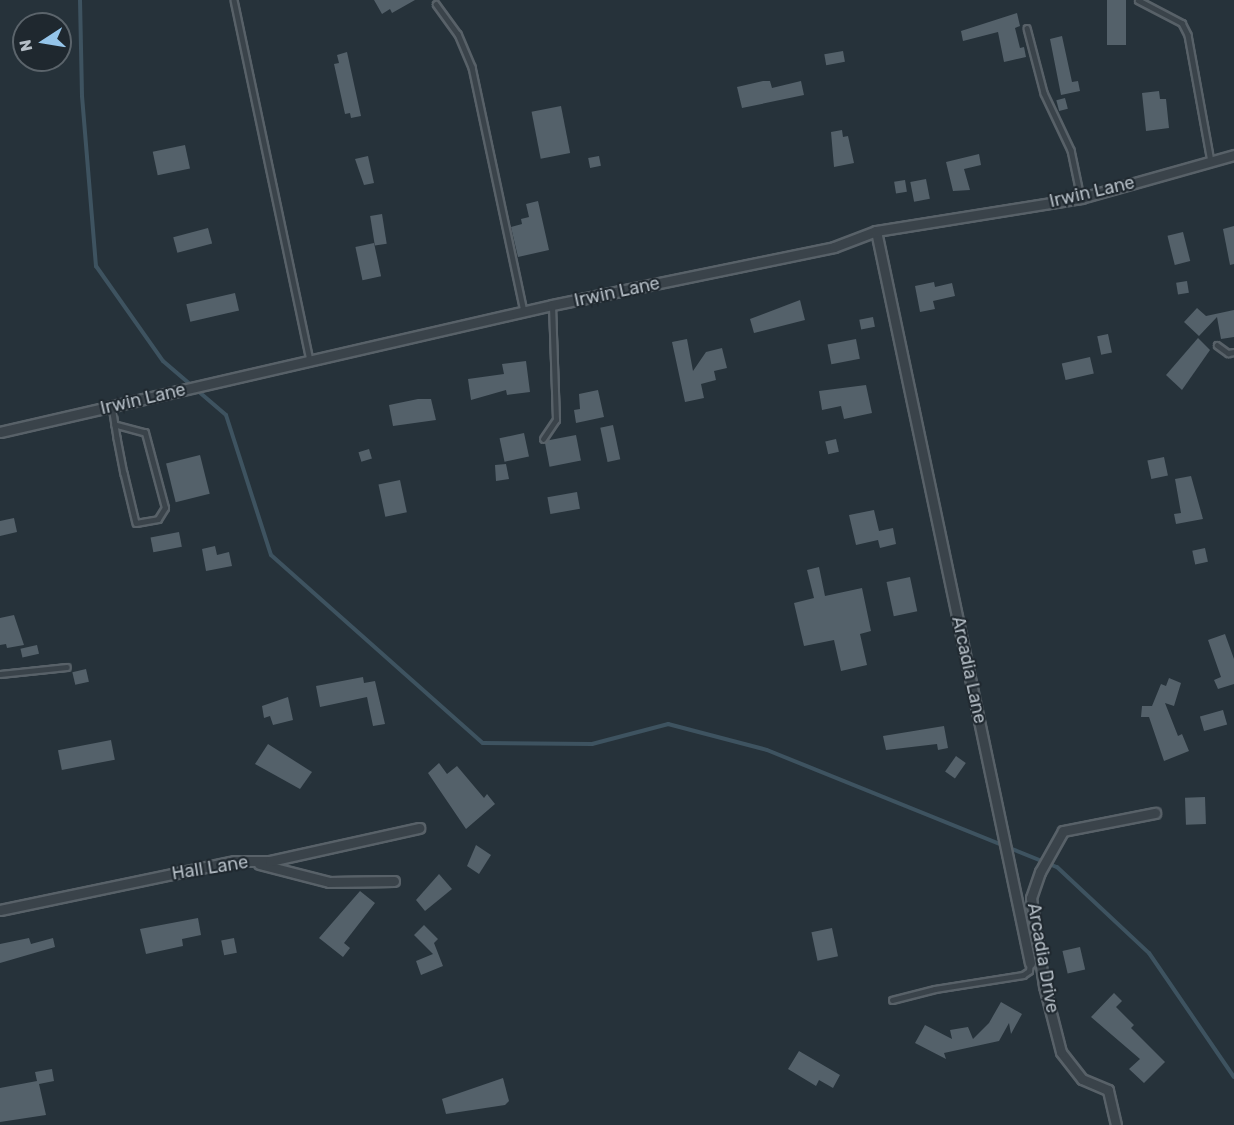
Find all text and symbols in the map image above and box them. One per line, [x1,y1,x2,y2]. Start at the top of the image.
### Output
north arrow [12,12,72,72]
text: N [15,38,36,53]
street label: Irwin Lane [1047,172,1137,212]
street label: Irwin Lane [572,272,662,312]
street label: Irwin Lane [98,379,188,419]
street label: Arcadia Lane [947,614,991,726]
street label: Hall Lane [170,851,250,885]
street label: Arcadia Drive [1023,901,1063,1015]

